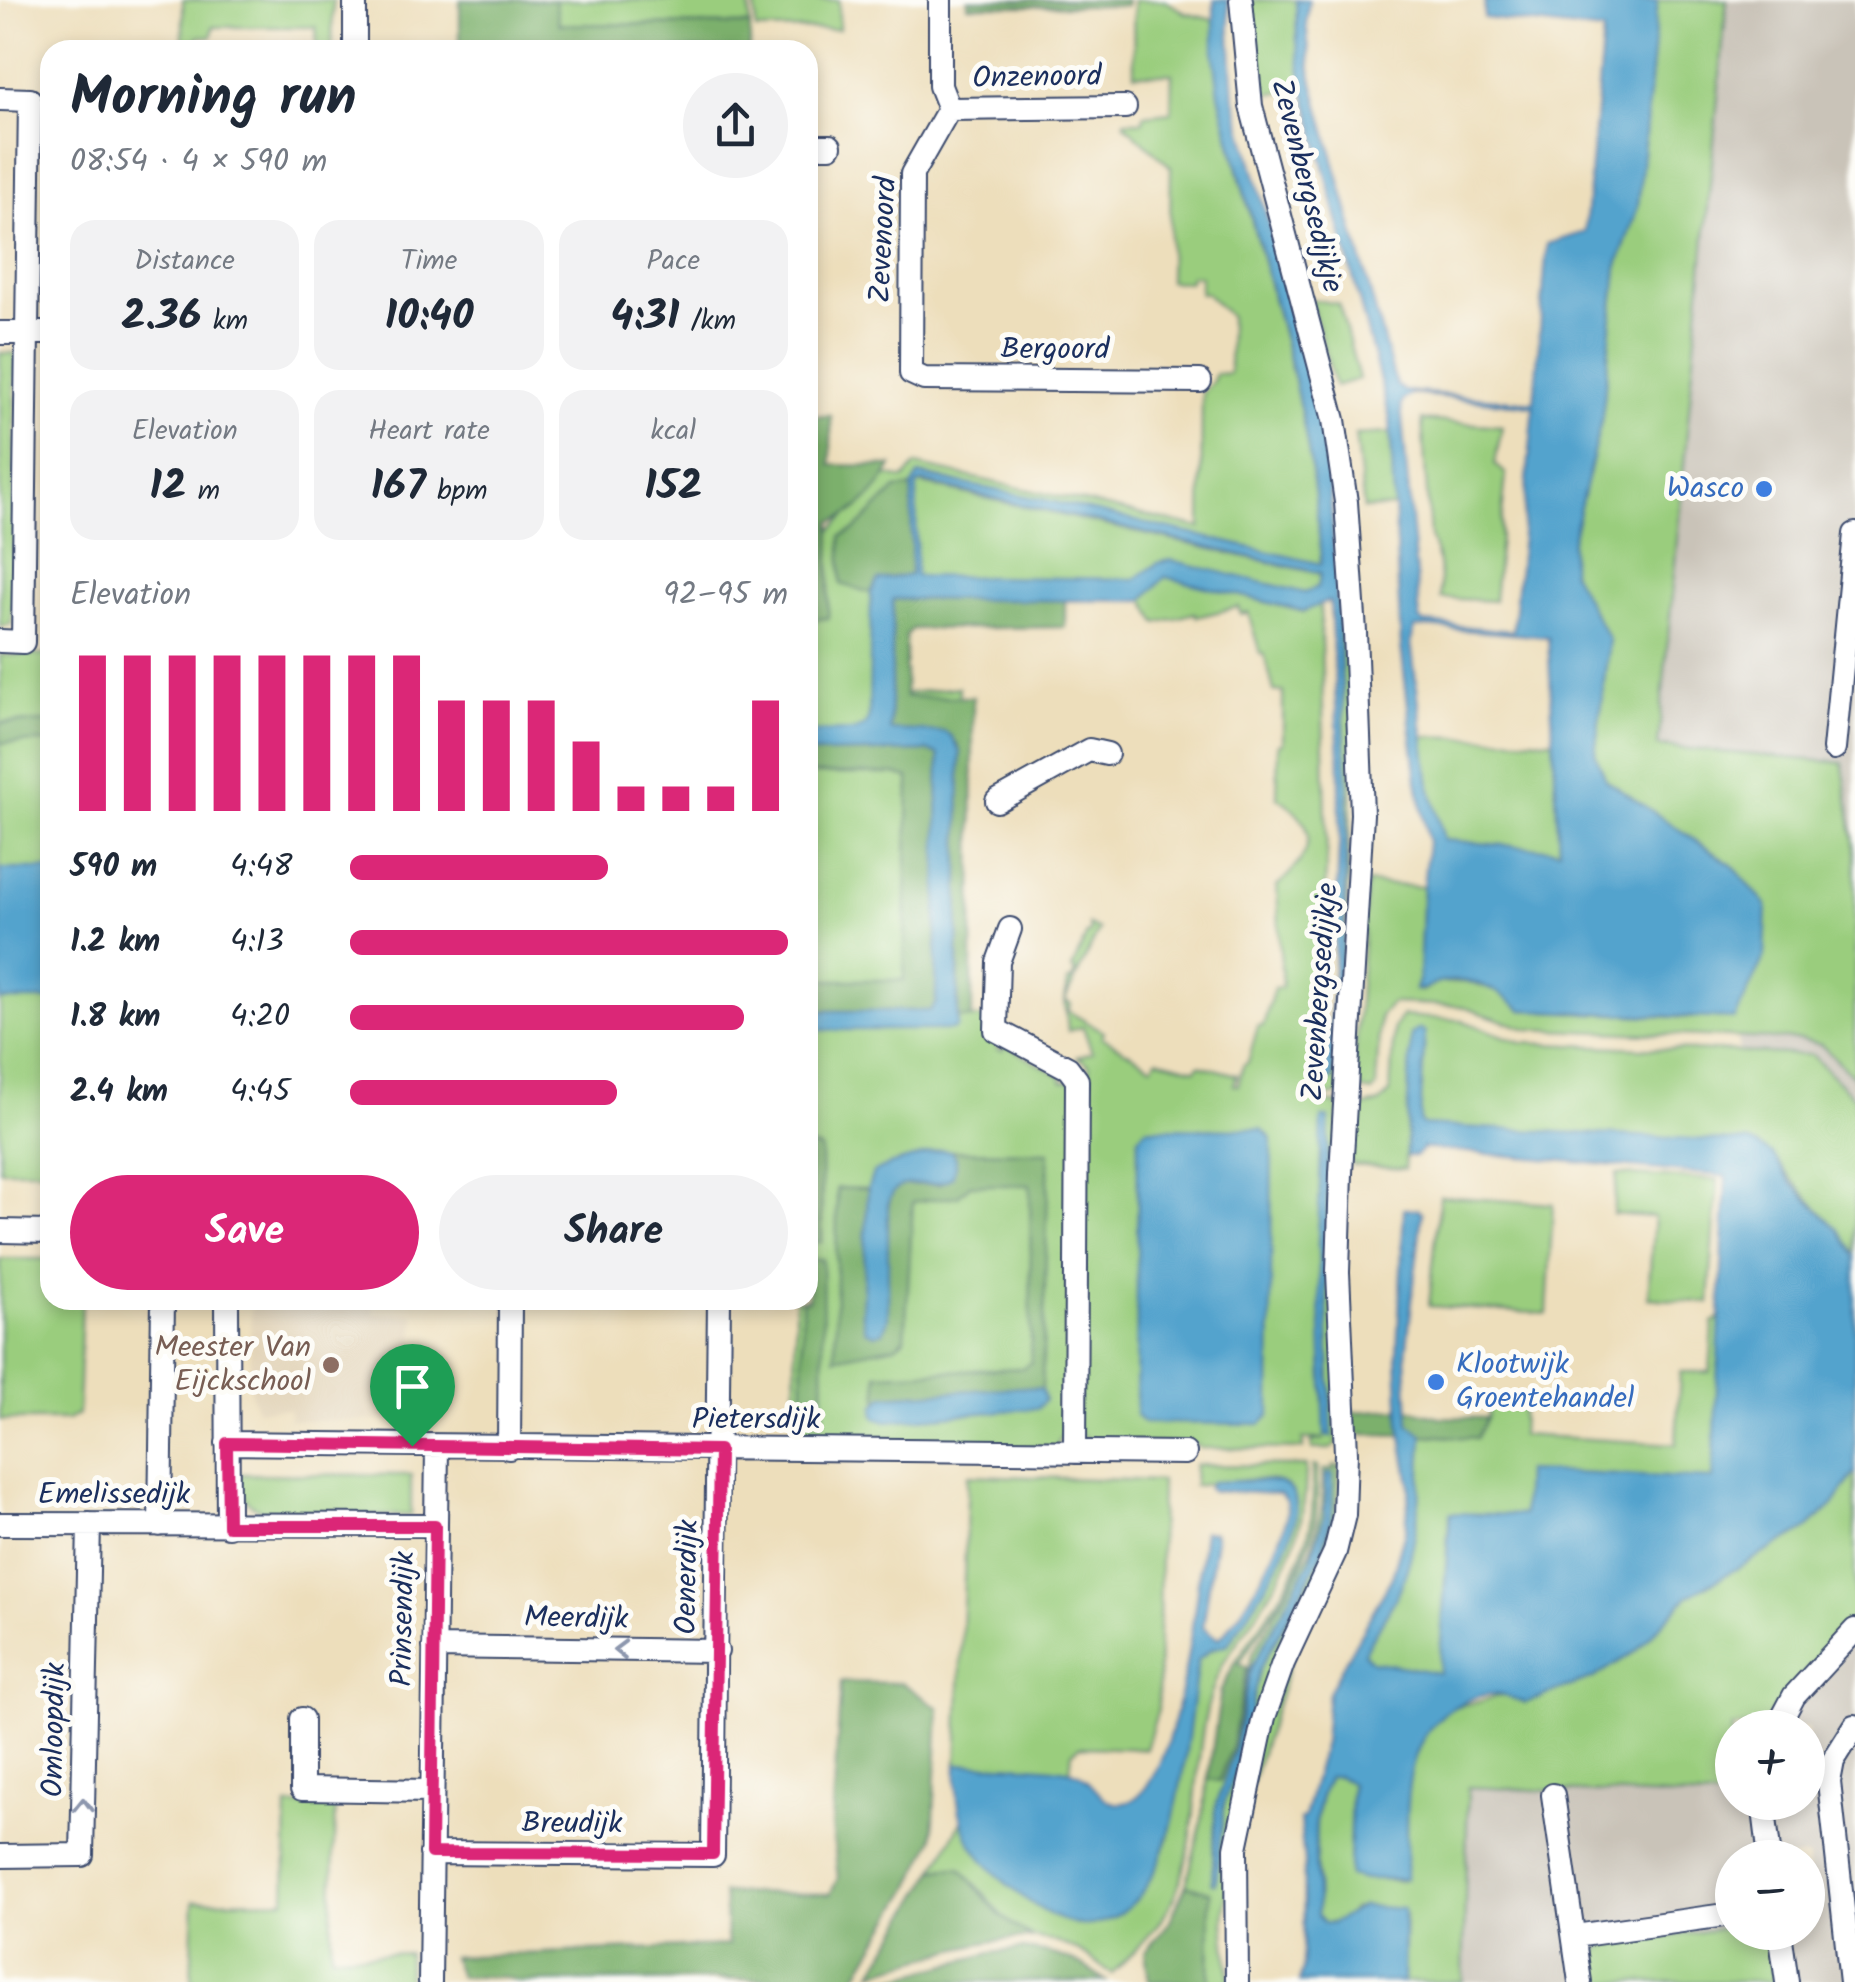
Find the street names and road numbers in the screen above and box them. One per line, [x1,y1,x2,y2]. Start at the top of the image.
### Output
street label: Onzenoord [972,53,1103,103]
street label: Zevenbergsedijkje [1256,74,1356,298]
street label: Zevenoord [857,175,911,304]
street label: Bergoord [1001,326,1110,374]
street label: Zevenbergsedijkje [1289,881,1353,1103]
street label: Pietersdijk [692,1396,821,1444]
street label: Emelissedijk [38,1471,191,1519]
street label: Oenerdijk [663,1518,713,1635]
street label: Prinsendijk [379,1550,429,1687]
street label: Meerdijk [523,1594,630,1644]
street label: Omloopdijk [30,1661,80,1798]
street label: Breudijk [522,1800,623,1848]

